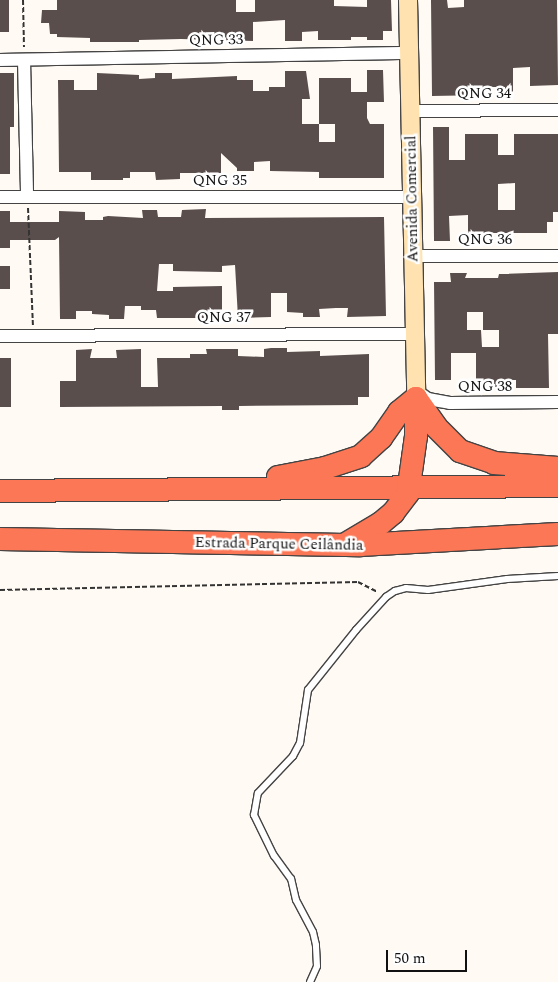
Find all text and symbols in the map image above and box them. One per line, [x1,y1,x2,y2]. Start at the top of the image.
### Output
street label: QNG 33 [189,31,243,49]
street label: QNG 34 [457,85,511,103]
street label: Avenida Comercial [402,136,422,262]
street label: QNG 35 [193,172,247,190]
street label: QNG 36 [458,231,512,249]
street label: QNG 37 [197,309,251,327]
street label: QNG 38 [458,378,512,396]
street label: Estrada Parque Ceilândia [195,534,363,554]
scale bar [388,940,469,972]
text: 50 m [394,947,426,970]

